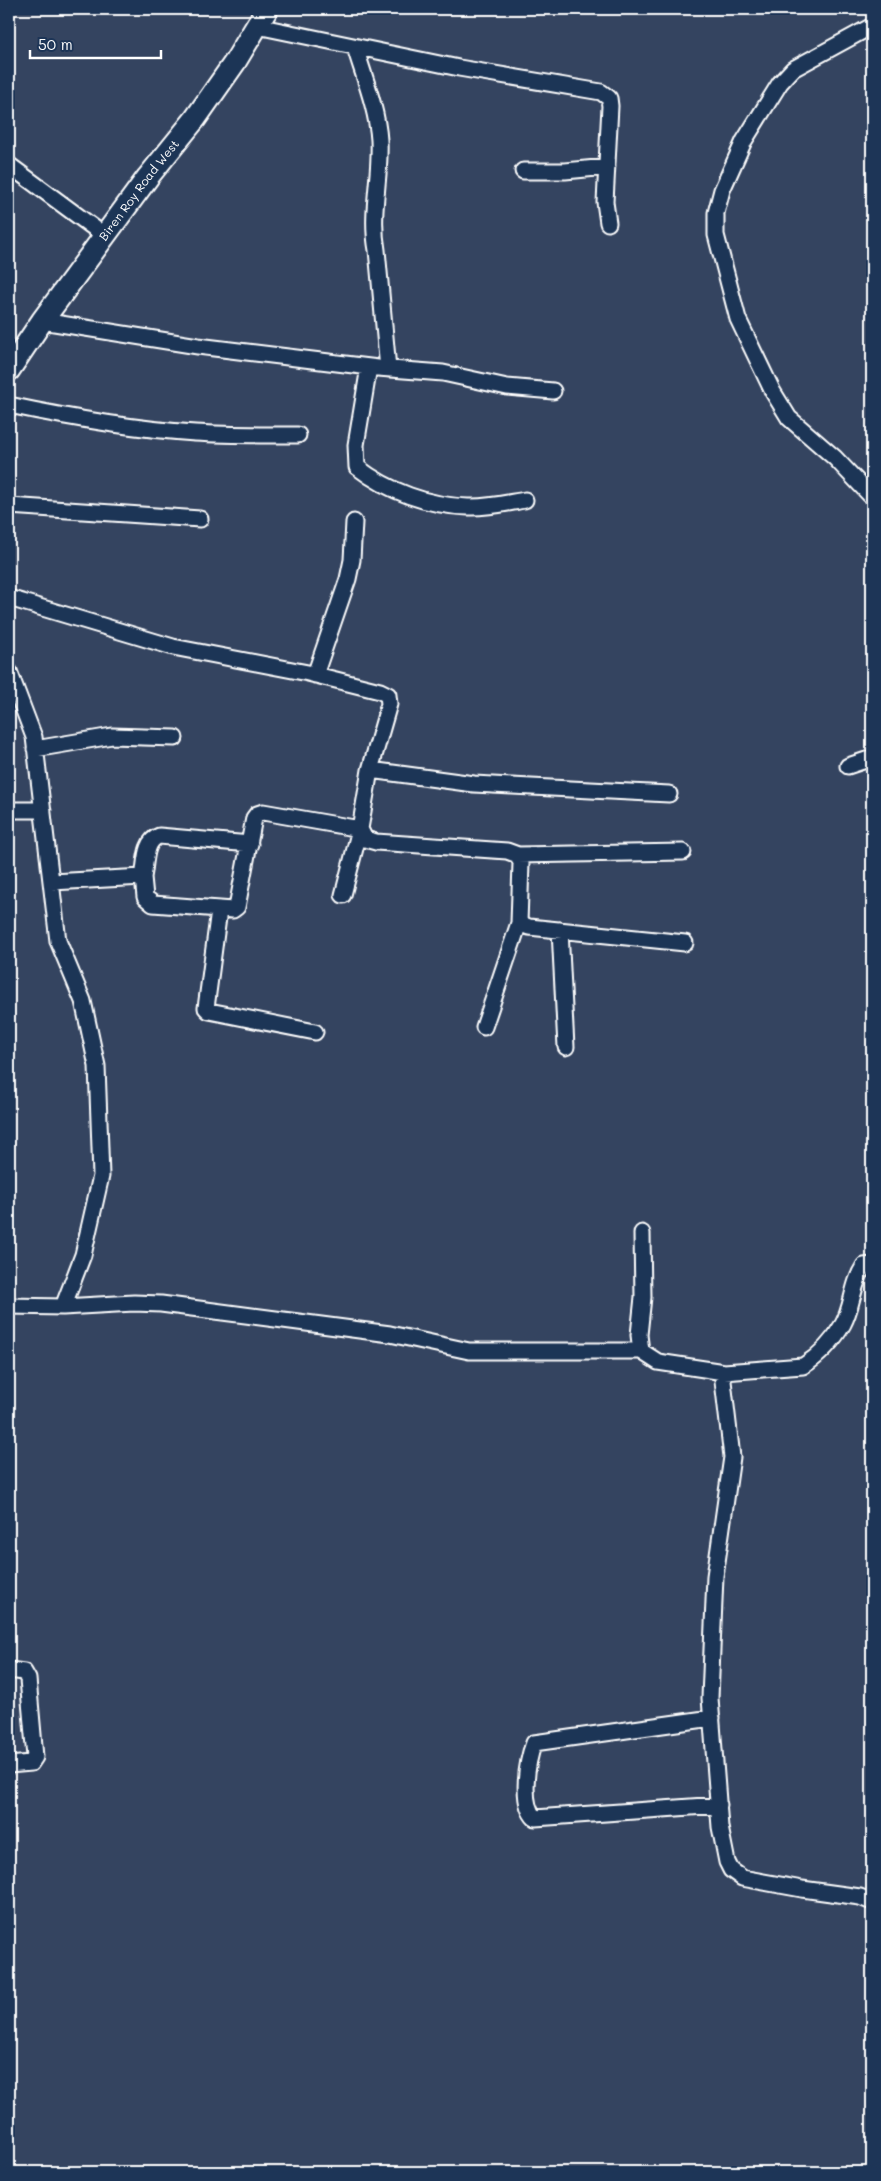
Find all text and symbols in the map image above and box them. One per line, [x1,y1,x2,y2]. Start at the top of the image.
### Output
scale bar [30,28,161,60]
text: 50 m [38,34,73,54]
street label: Biren Roy Road West [95,136,182,243]

